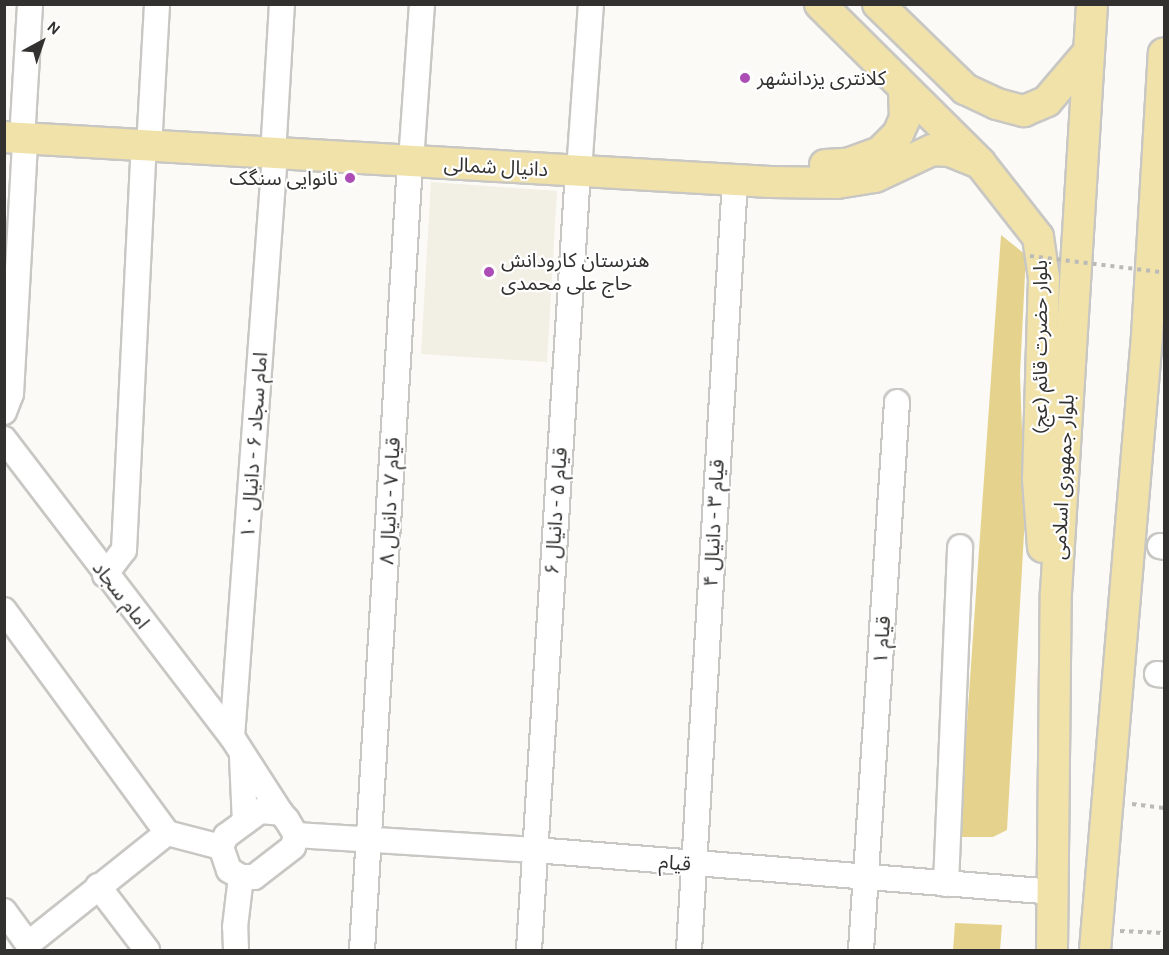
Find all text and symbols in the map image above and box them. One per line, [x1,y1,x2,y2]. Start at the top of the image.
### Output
north arrow [12,12,72,72]
text: N [43,17,64,39]
place label: کلانتری یزدانشهر [757,66,886,90]
marker: کلانتری یزدانشهر [738,71,752,85]
street label: دانیال شمالی [443,152,549,182]
place label: نانوایی سنگک [230,166,338,190]
marker: نانوایی سنگک [343,171,357,185]
place label: هنرستان کارودانش حاج علی محمدی [501,248,649,295]
street label: بلوار حضرت قائم (عج) [1028,260,1052,434]
marker: هنرستان کارودانش حاج علی محمدی [482,265,496,279]
street label: امام سجاد ۶ - دانیال ۱۰ [236,351,272,539]
street label: بلوار جمهوری اسلامی [1047,394,1079,560]
street label: قیام ۷ - دانیال ۸ [375,437,405,565]
street label: قیام ۵ - دانیال ۶ [540,447,572,575]
street label: قیام ۳ - دانیال ۴ [699,459,729,587]
street label: امام سجاد [87,556,155,634]
street label: قیام ۱ [868,615,896,665]
street label: قیام [658,850,692,876]

